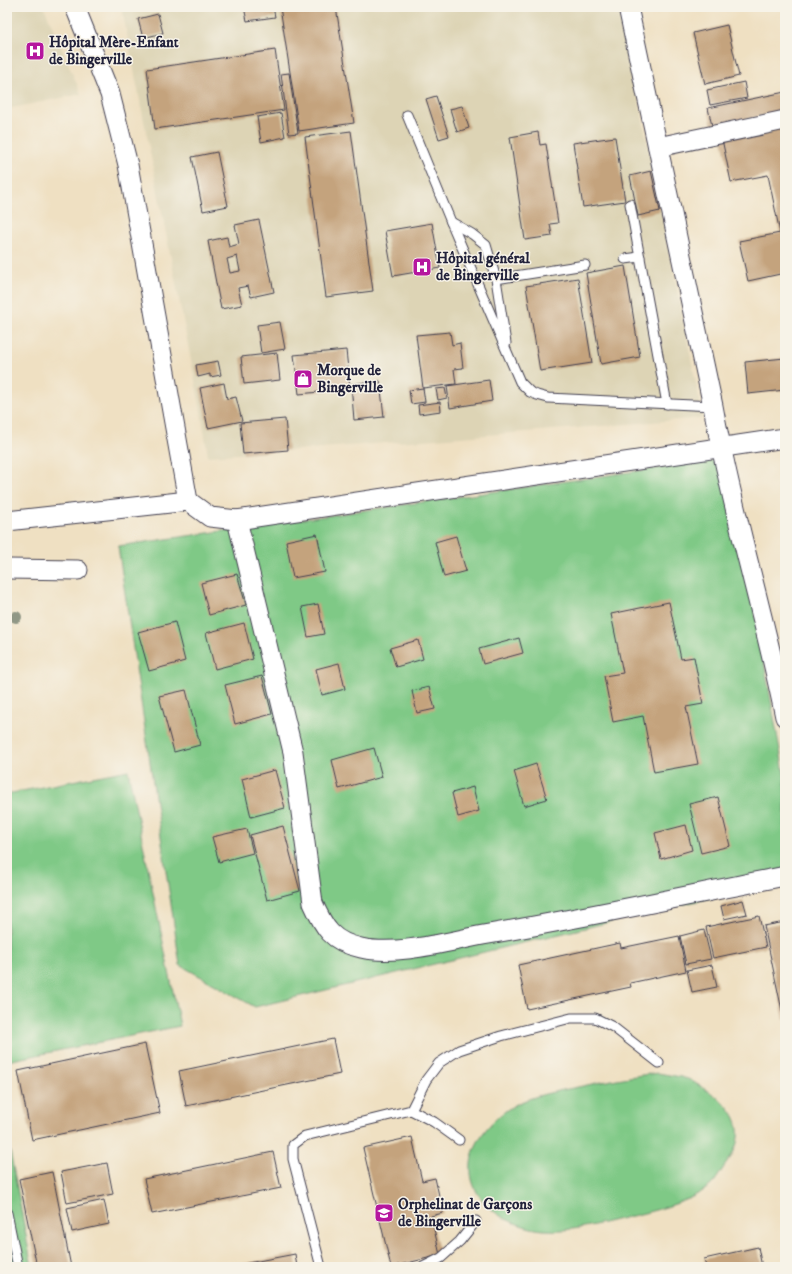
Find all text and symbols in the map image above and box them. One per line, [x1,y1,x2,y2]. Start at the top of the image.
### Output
place label: Hôpital Mère-Enfant de Bingerville [49,33,179,69]
hospital icon: Hôpital Mère-Enfant de Bingerville [24,40,46,62]
place label: Hôpital général de Bingerville [436,249,530,285]
hospital icon: Hôpital général de Bingerville [411,256,433,278]
place label: Morque de Bingerville [317,361,384,397]
shop icon: Morque de Bingerville [292,368,314,390]
place label: Orphelinat de Garçons de Bingerville [398,1195,532,1231]
school or university icon: Orphelinat de Garçons de Bingerville [373,1202,395,1224]

